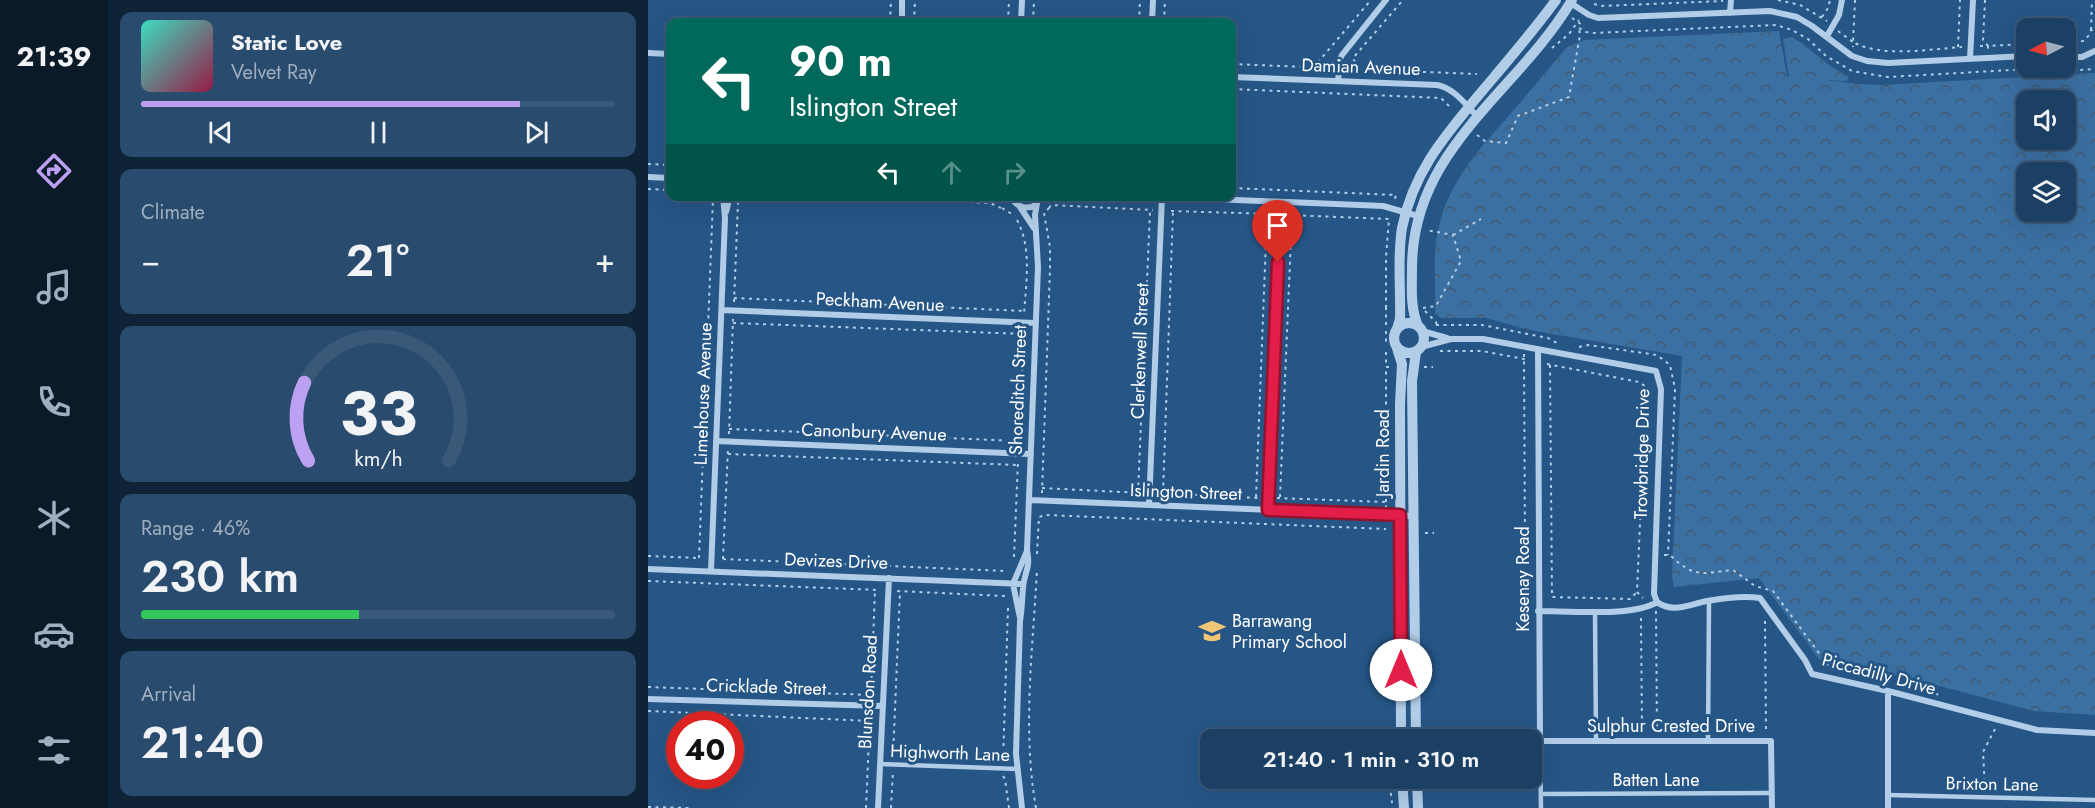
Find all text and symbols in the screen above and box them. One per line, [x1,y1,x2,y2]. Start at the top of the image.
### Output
north arrow [2016,18,2076,78]
map controls [2016,18,2076,222]
text: Static Love [231,26,342,58]
text: 90 m [789,31,892,92]
text: 21:39 [17,37,91,76]
icon: left [690,42,768,120]
street label: Damian Avenue [1301,52,1421,82]
text: Velvet Ray [231,58,317,87]
text: Islington Street [789,87,957,126]
button: sound [2016,90,2076,150]
icon: previous [204,116,237,149]
icon: pause [362,116,395,149]
icon: next [520,116,553,149]
icon: directions [33,150,75,192]
icon: left [872,156,905,189]
icon: ahead [935,156,968,189]
icon: right [998,156,1031,189]
button: layers [2016,162,2076,222]
text: Climate [141,198,205,227]
pin [1252,200,1303,262]
icon: arrive [1261,209,1294,242]
text: 21° [346,228,409,293]
text: − [141,237,160,284]
text: + [595,237,615,284]
icon: music [33,266,75,308]
street label: Clerkenwell Street [1125,282,1155,419]
street label: Peckham Avenue [815,286,945,318]
street label: Limehouse Avenue [688,322,718,466]
street label: Shoreditch Street [1003,324,1033,455]
text: 33 [339,368,417,458]
icon: phone [33,381,75,423]
street label: Trowbridge Drive [1628,388,1656,520]
street label: Jardin Road [1370,409,1396,499]
street label: Canonbury Avenue [801,416,947,448]
text: km/h [354,443,402,474]
street label: Islington Street [1130,477,1243,507]
icon: climate [33,497,75,539]
text: Range · 46% [141,514,250,543]
street label: Kesenay Road [1510,526,1536,632]
text: 230 km [141,544,299,609]
street label: Devizes Drive [784,546,888,576]
place label: Barrawang Primary School [1232,608,1347,655]
icon: car [33,613,75,655]
school or university icon: Barrawang Primary School [1197,616,1227,646]
street label: Blunsdon Road [852,634,884,750]
position arrow [1369,638,1433,702]
street label: Piccadilly Drive [1819,646,1939,702]
street label: Cricklade Street [705,672,827,702]
text: Arrival [141,680,196,709]
text: 21:40 [141,710,264,775]
speed limit sign: 40 [666,711,744,789]
street label: Sulphur Crested Drive [1587,713,1755,739]
icon: filters [33,729,75,771]
street label: Highworth Lane [890,738,1010,768]
text: 21:40 · 1 min · 310 m [1263,743,1479,775]
street label: Batten Lane [1613,767,1699,793]
street label: Brixton Lane [1945,770,2039,798]

